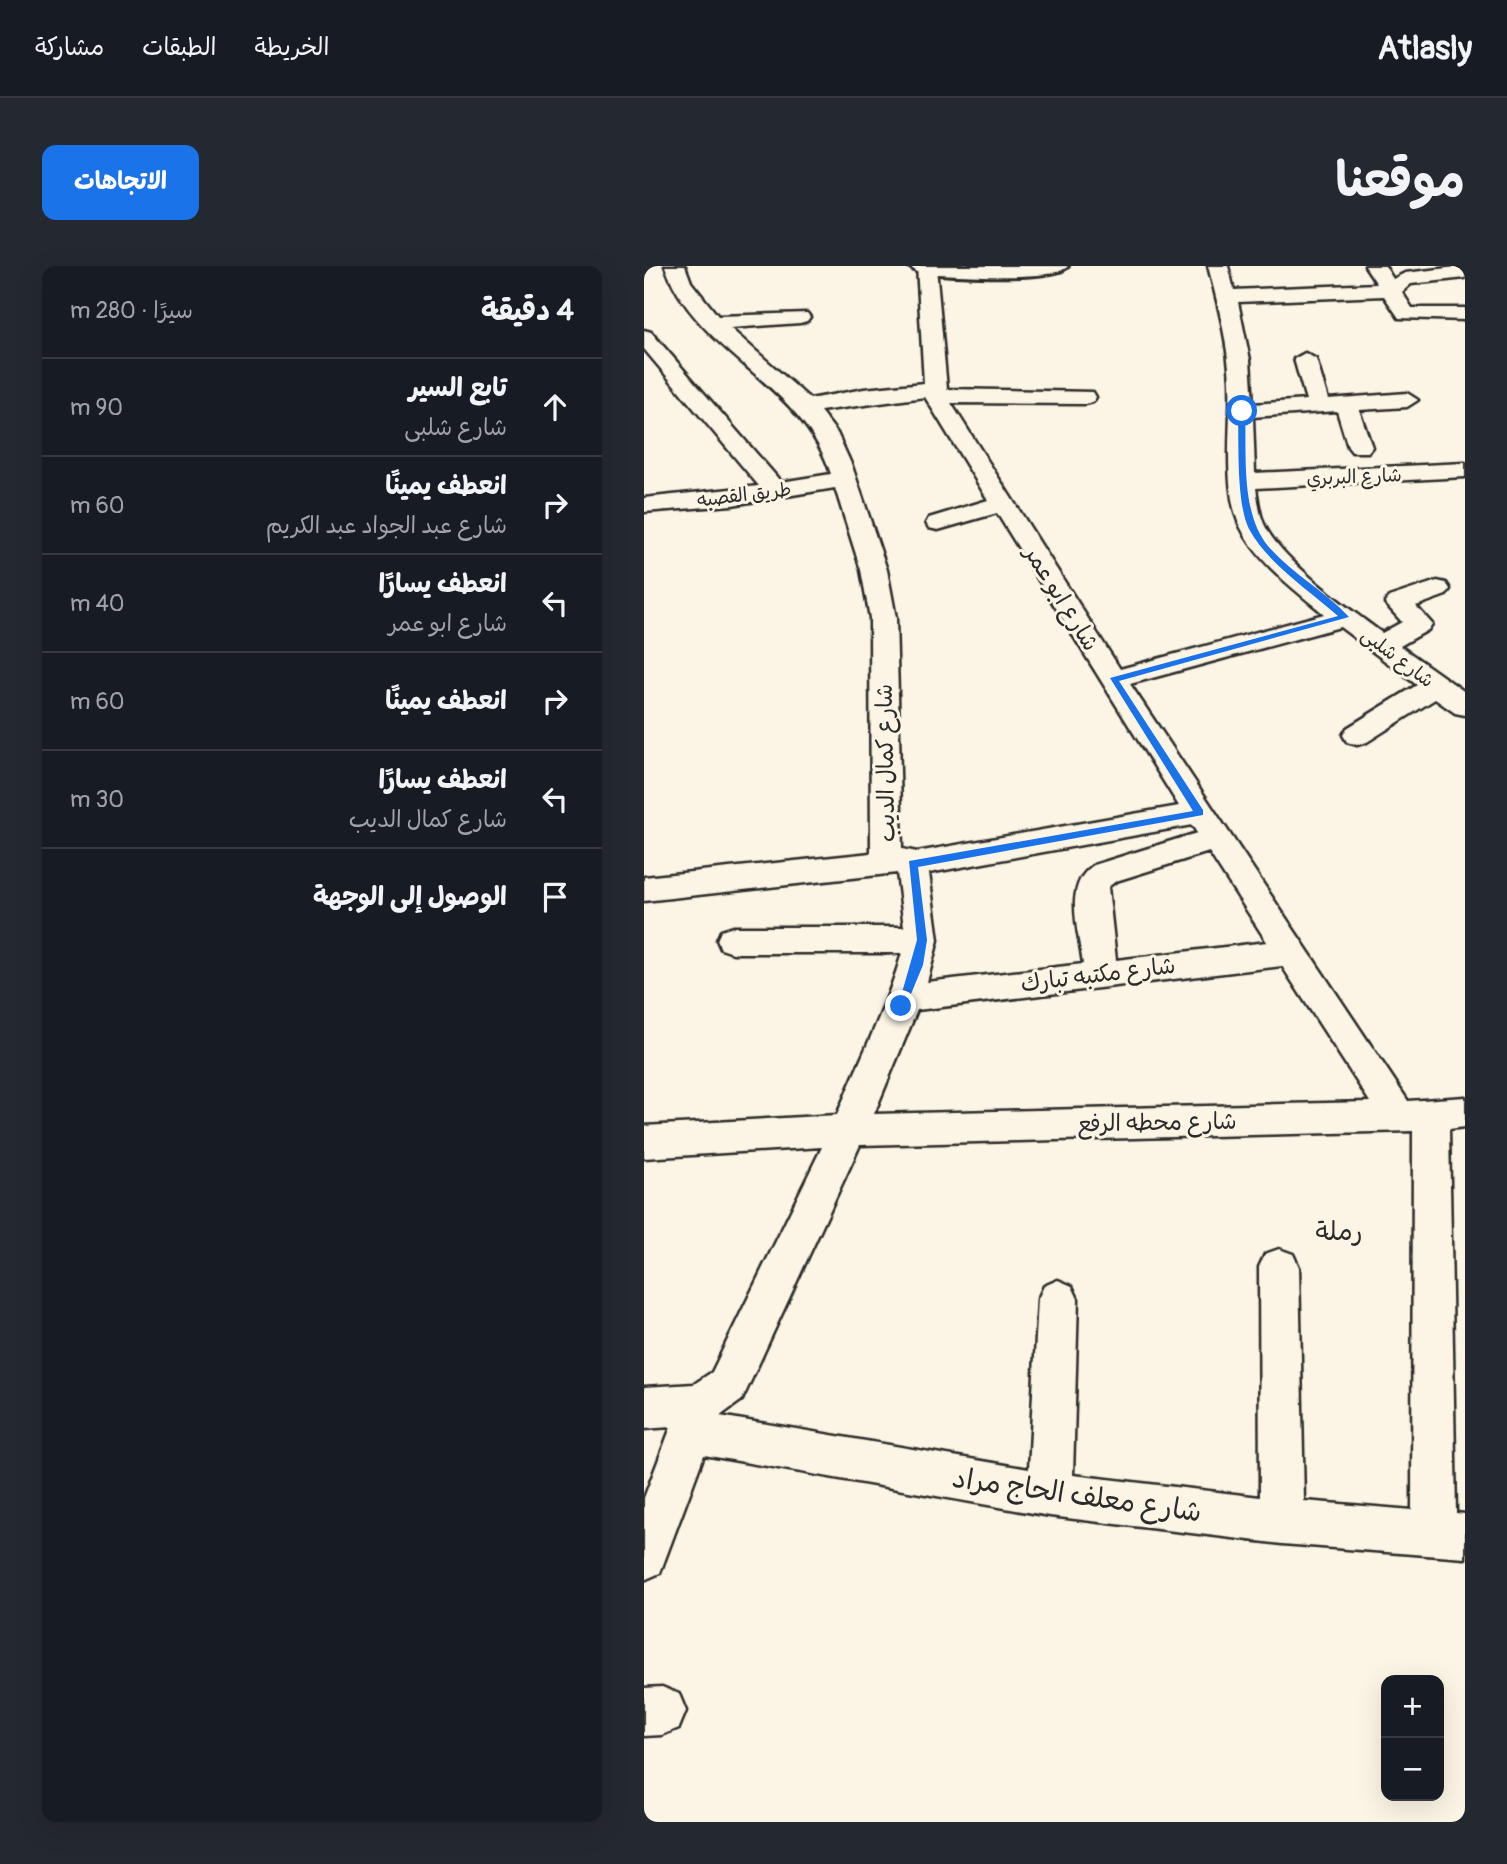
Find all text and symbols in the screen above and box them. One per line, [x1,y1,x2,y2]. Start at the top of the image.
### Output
text: Atlasly [1377,28,1472,69]
text: مشاركة [35,33,104,62]
text: الطبقات [142,33,217,62]
text: الخريطة [255,33,329,62]
button: الاتجاهات [42,145,199,220]
text: موقعنا [1335,150,1465,211]
text: 4 دقيقة [481,292,574,329]
text: سيرًا · 280 m [70,296,193,325]
text: تابع السير [409,372,507,404]
icon: ahead [536,388,574,426]
text: 90 m [70,393,123,422]
route start [1226,395,1257,426]
text: شارع شلبى [404,413,507,442]
street label: شارع البربري [1306,463,1402,493]
text: انعطف يمينًا [385,470,507,502]
street label: طريق القصبه [696,477,793,513]
icon: right [536,486,574,524]
text: 60 m [70,491,125,520]
text: شارع عبد الجواد عبد الكريم [266,511,507,540]
street label: شارع ابو عمر [1016,539,1105,657]
text: انعطف يسارًا [378,568,507,600]
icon: left [536,584,574,622]
text: 40 m [70,589,125,618]
text: شارع ابو عمر [388,609,507,638]
street label: شارع شلبى [1356,623,1439,694]
icon: right [536,682,574,720]
street label: شارع كمال الديب [870,684,902,842]
text: انعطف يمينًا [385,685,507,717]
text: 60 m [70,687,125,716]
text: انعطف يسارًا [378,764,507,796]
icon: left [536,780,574,818]
text: 30 m [70,785,124,814]
text: شارع كمال الديب [349,805,507,834]
icon: arrive [536,878,574,916]
text: الوصول إلى الوجهة [313,881,507,913]
street label: شارع مكتبه تبارك [1019,951,1177,999]
route end [885,990,916,1021]
street label: شارع محطه الرفع [1077,1107,1237,1140]
district label: رملة [1315,1216,1363,1248]
street label: شارع معلف الحاج مراد [950,1461,1204,1531]
map controls [1381,1675,1444,1801]
button: + [1381,1675,1444,1738]
button: − [1381,1738,1444,1801]

